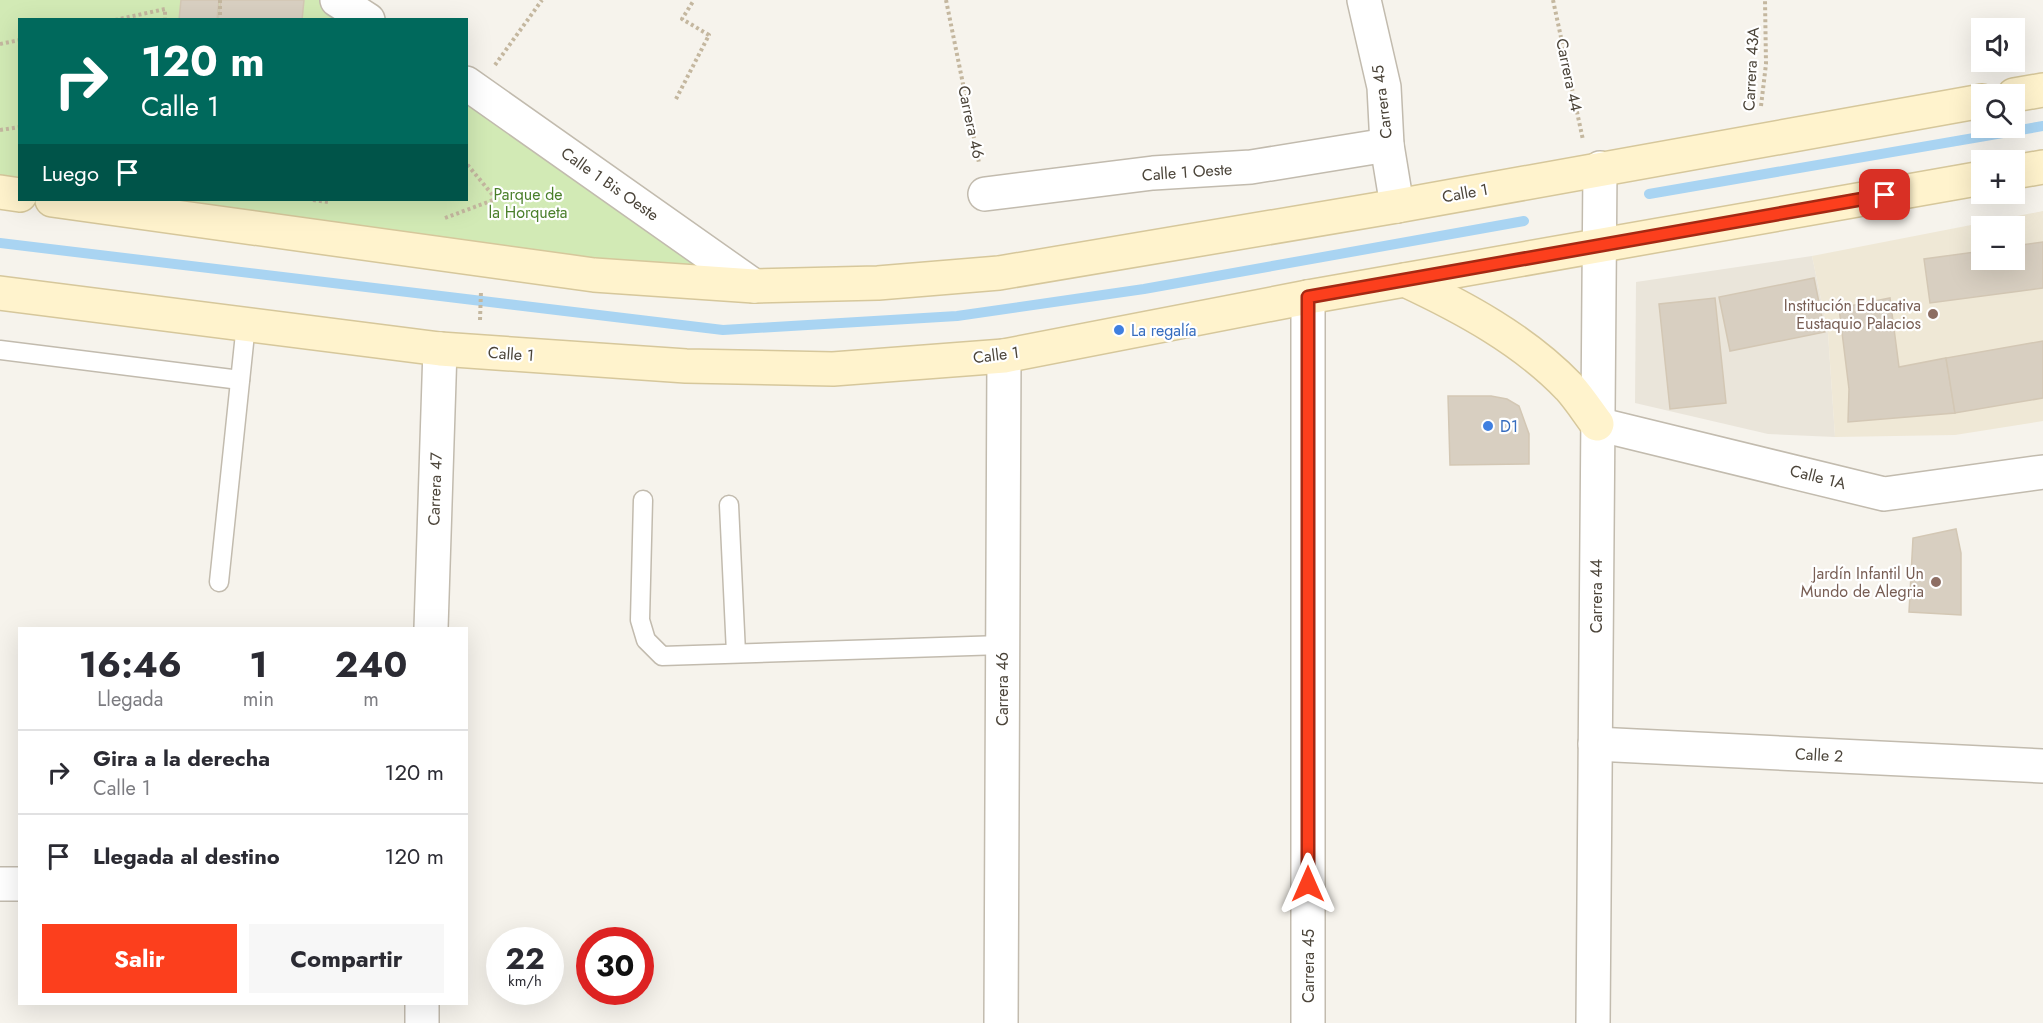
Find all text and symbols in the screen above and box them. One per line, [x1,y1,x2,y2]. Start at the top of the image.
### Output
map controls [1971,18,2025,270]
button: sound [1971,18,2025,72]
street label: Carrera 43A [1737,26,1765,112]
text: 120 m [141,31,265,92]
street label: Carrera 44 [1550,36,1588,114]
icon: right [42,42,120,120]
street label: Carrera 45 [1366,64,1398,140]
street label: Carrera 46 [952,83,990,161]
button: search [1971,84,2025,138]
text: Calle 1 [141,87,219,126]
street label: Calle 1 Bis Oeste [556,142,664,226]
button: + [1971,150,2025,204]
icon: arrive [111,156,144,189]
text: Luego [42,157,99,189]
street label: Calle 1 Oeste [1141,157,1233,187]
pin [1859,169,1910,220]
street label: Calle 1 [1440,178,1490,208]
icon: arrive [1868,178,1901,211]
park label: Parque de la Horqueta [489,183,567,224]
button: − [1971,216,2025,270]
place label: Institución Educativa Eustaquio Palacios [1784,294,1921,335]
marker: Institución Educativa Eustaquio Palacios [1926,307,1940,321]
place label: La regalía [1131,319,1197,342]
marker: La regalía [1112,323,1126,337]
street label: Calle 1 [487,341,535,367]
street label: Calle 1 [972,341,1020,369]
place label: D1 [1500,415,1518,438]
marker: D1 [1481,419,1495,433]
street label: Carrera 47 [422,451,448,526]
street label: Calle 1A [1788,459,1849,495]
street label: Carrera 44 [1585,559,1608,633]
place label: Jardín Infantil Un Mundo de Alegria [1800,562,1924,603]
marker: Jardín Infantil Un Mundo de Alegria [1929,575,1943,589]
text: 16:46 [79,638,182,690]
text: 1 [249,638,267,690]
text: 240 [335,638,407,690]
street label: Carrera 46 [991,652,1014,726]
text: Llegada [97,685,163,714]
text: min [243,685,274,714]
text: m [363,685,379,714]
text: Gira a la derecha [93,742,270,774]
street label: Calle 2 [1794,742,1844,768]
icon: right [42,756,75,789]
text: 120 m [385,756,444,788]
text: Calle 1 [93,774,151,803]
icon: arrive [42,840,75,873]
text: Llegada al destino [93,840,280,872]
text: 120 m [385,840,444,872]
position arrow [1276,852,1340,916]
button: Salir [42,924,237,993]
button: Compartir [249,924,444,993]
speed limit sign: 30 [576,927,654,1005]
street label: Carrera 45 [1297,929,1320,1003]
text: 22 [505,937,545,980]
text: km/h [508,970,542,992]

